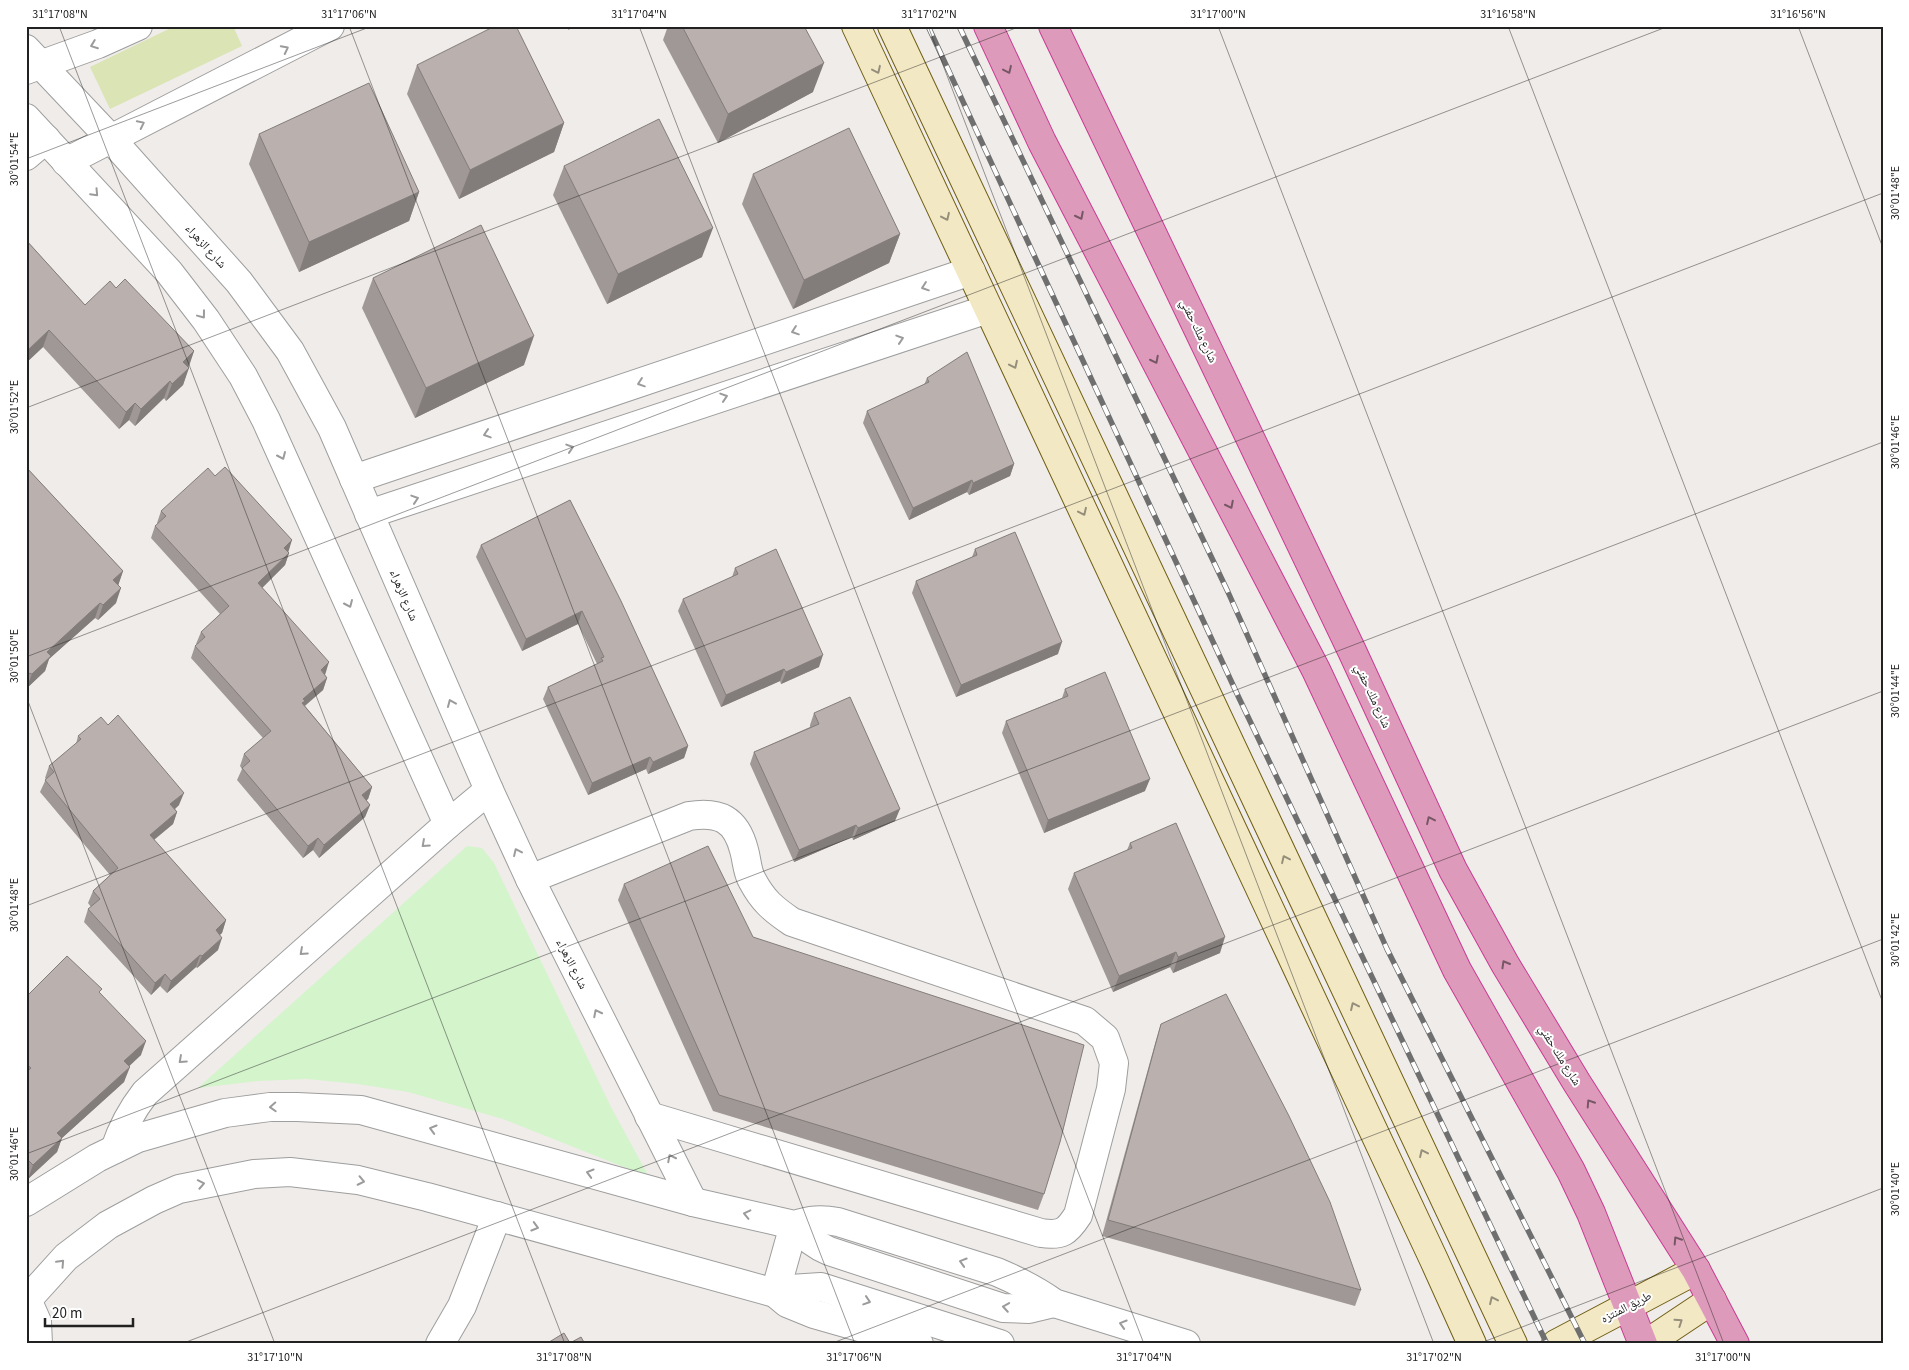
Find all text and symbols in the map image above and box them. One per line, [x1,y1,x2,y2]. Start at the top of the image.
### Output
text: 31°17'08"N [32,6,88,23]
text: 31°17'06"N [321,6,377,23]
text: 31°17'04"N [611,6,667,23]
text: 31°17'02"N [901,6,957,23]
text: 31°17'00"N [1190,6,1246,23]
text: 31°16'58"N [1480,6,1536,23]
text: 31°16'56"N [1770,6,1826,23]
one-way arrow [90,39,98,49]
one-way arrow [280,45,289,55]
one-way arrow [870,65,881,74]
one-way arrow [1002,65,1013,74]
one-way arrow [135,120,144,130]
text: 30°01'54"E [6,132,23,186]
text: 30°01'48"E [1887,166,1904,220]
one-way arrow [89,187,98,196]
one-way arrow [1074,211,1084,220]
one-way arrow [939,212,950,221]
street label: شارع الزهراء [181,220,230,272]
one-way arrow [921,281,930,291]
street label: شارع ملك حفني [1175,297,1221,366]
one-way arrow [196,309,205,319]
one-way arrow [791,325,800,335]
one-way arrow [896,334,904,344]
one-way arrow [1149,355,1159,364]
one-way arrow [1008,360,1019,369]
one-way arrow [638,377,646,387]
text: 30°01'52"E [6,380,23,434]
one-way arrow [719,392,728,402]
text: 30°01'46"E [1887,415,1904,469]
one-way arrow [483,428,492,438]
one-way arrow [565,444,573,454]
one-way arrow [276,451,286,460]
one-way arrow [411,495,419,505]
one-way arrow [1224,499,1234,508]
one-way arrow [1077,507,1088,516]
street label: شارع الزهراء [385,567,422,624]
one-way arrow [342,599,353,608]
text: 30°01'50"E [6,629,23,683]
street label: شارع ملك حفني [1349,661,1395,732]
text: 30°01'44"E [1887,664,1904,718]
one-way arrow [447,699,458,708]
one-way arrow [1426,817,1436,826]
one-way arrow [421,838,430,847]
one-way arrow [513,848,523,857]
one-way arrow [1280,855,1291,864]
text: 30°01'48"E [6,878,23,932]
text: 30°01'42"E [1887,913,1904,967]
street label: شارع الزهراء [552,936,592,992]
one-way arrow [300,946,309,955]
one-way arrow [1502,961,1512,970]
one-way arrow [1350,1002,1360,1011]
one-way arrow [593,1009,603,1018]
street label: شارع ملك حفني [1533,1022,1585,1090]
one-way arrow [178,1054,187,1063]
one-way arrow [1587,1099,1597,1108]
one-way arrow [269,1102,277,1113]
one-way arrow [430,1124,438,1134]
text: 30°01'46"E [6,1127,23,1181]
one-way arrow [1419,1149,1430,1158]
one-way arrow [666,1154,677,1163]
text: 30°01'40"E [1887,1162,1904,1216]
one-way arrow [585,1168,594,1179]
one-way arrow [357,1176,366,1186]
one-way arrow [196,1180,205,1190]
one-way arrow [742,1209,751,1220]
one-way arrow [531,1222,539,1232]
one-way arrow [1674,1237,1683,1246]
one-way arrow [959,1257,967,1267]
one-way arrow [55,1259,64,1268]
street label: طريق المنتزه [1598,1287,1655,1327]
scale bar [45,1295,132,1327]
one-way arrow [863,1295,871,1305]
one-way arrow [1488,1296,1499,1305]
one-way arrow [1002,1302,1010,1313]
text: 20 m [52,1303,82,1324]
one-way arrow [1673,1319,1683,1328]
one-way arrow [1119,1320,1127,1330]
text: 31°17'10"N [247,1349,303,1366]
text: 31°17'08"N [536,1349,592,1366]
text: 31°17'06"N [826,1349,882,1366]
text: 31°17'04"N [1116,1349,1172,1366]
text: 31°17'02"N [1406,1349,1462,1366]
text: 31°17'00"N [1695,1349,1751,1366]

